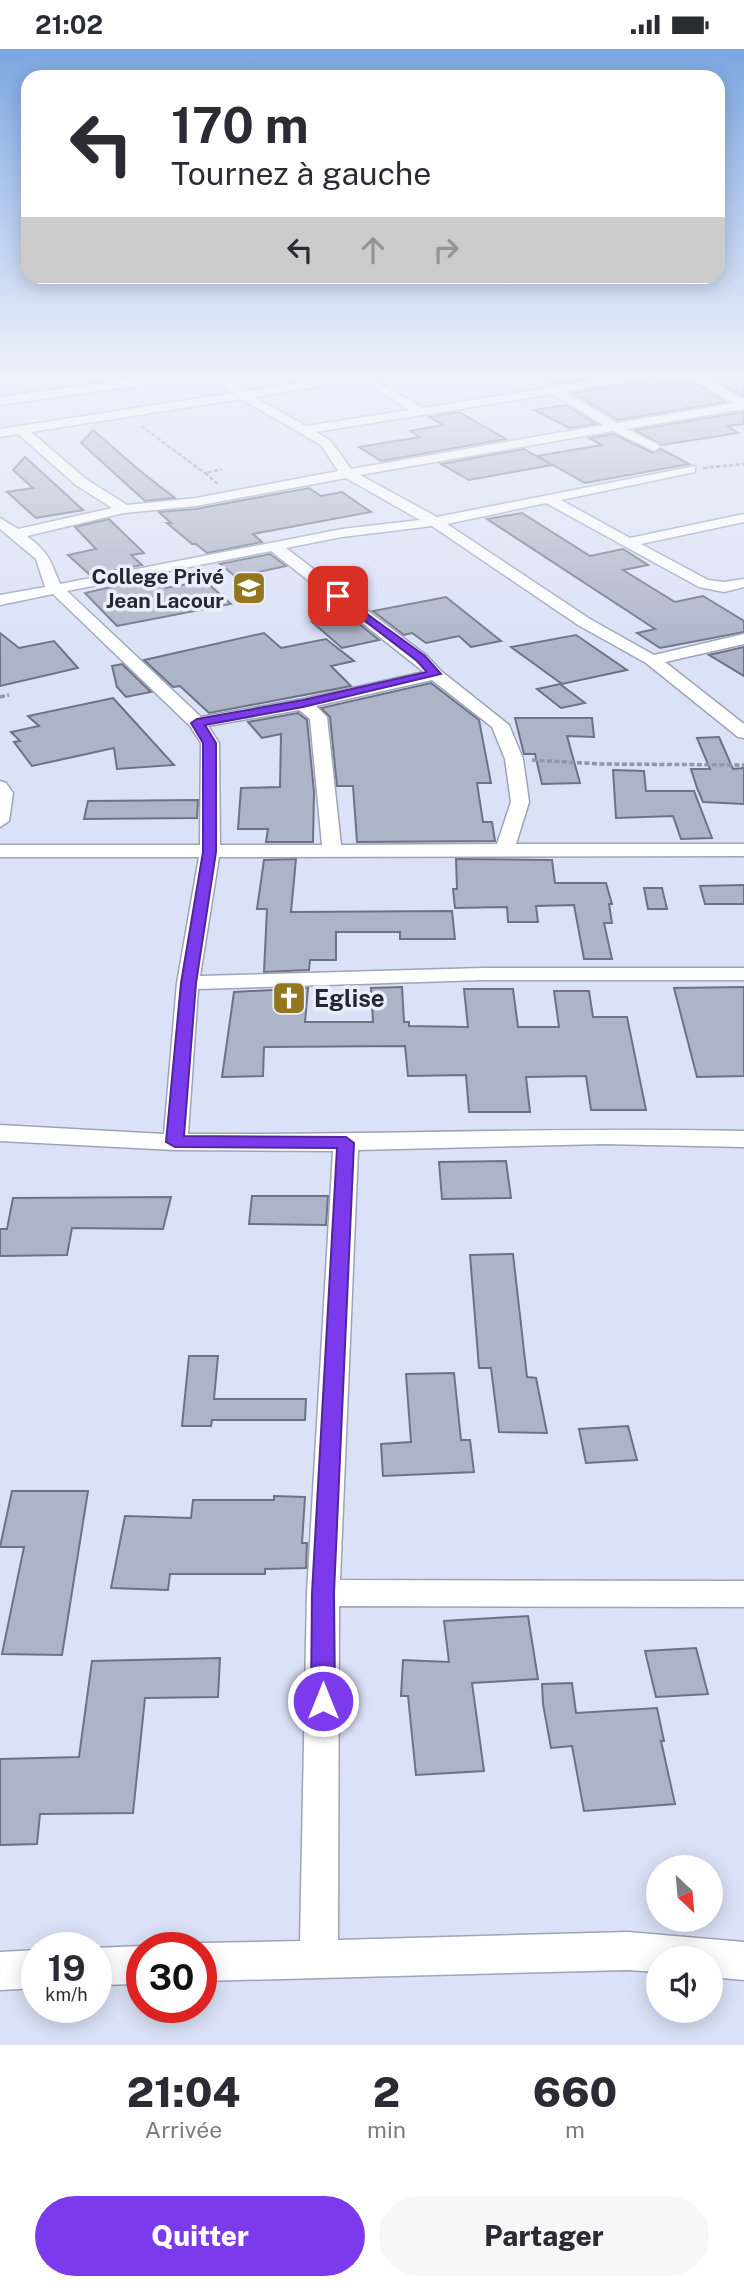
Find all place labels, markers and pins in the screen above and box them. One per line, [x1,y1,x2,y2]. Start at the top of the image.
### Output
place label: College Privé Jean Lacour [92,564,224,613]
pin [308,566,368,626]
school or university icon: College Privé Jean Lacour [230,569,268,607]
church icon: Eglise [270,979,308,1017]
place label: Eglise [314,984,385,1012]

